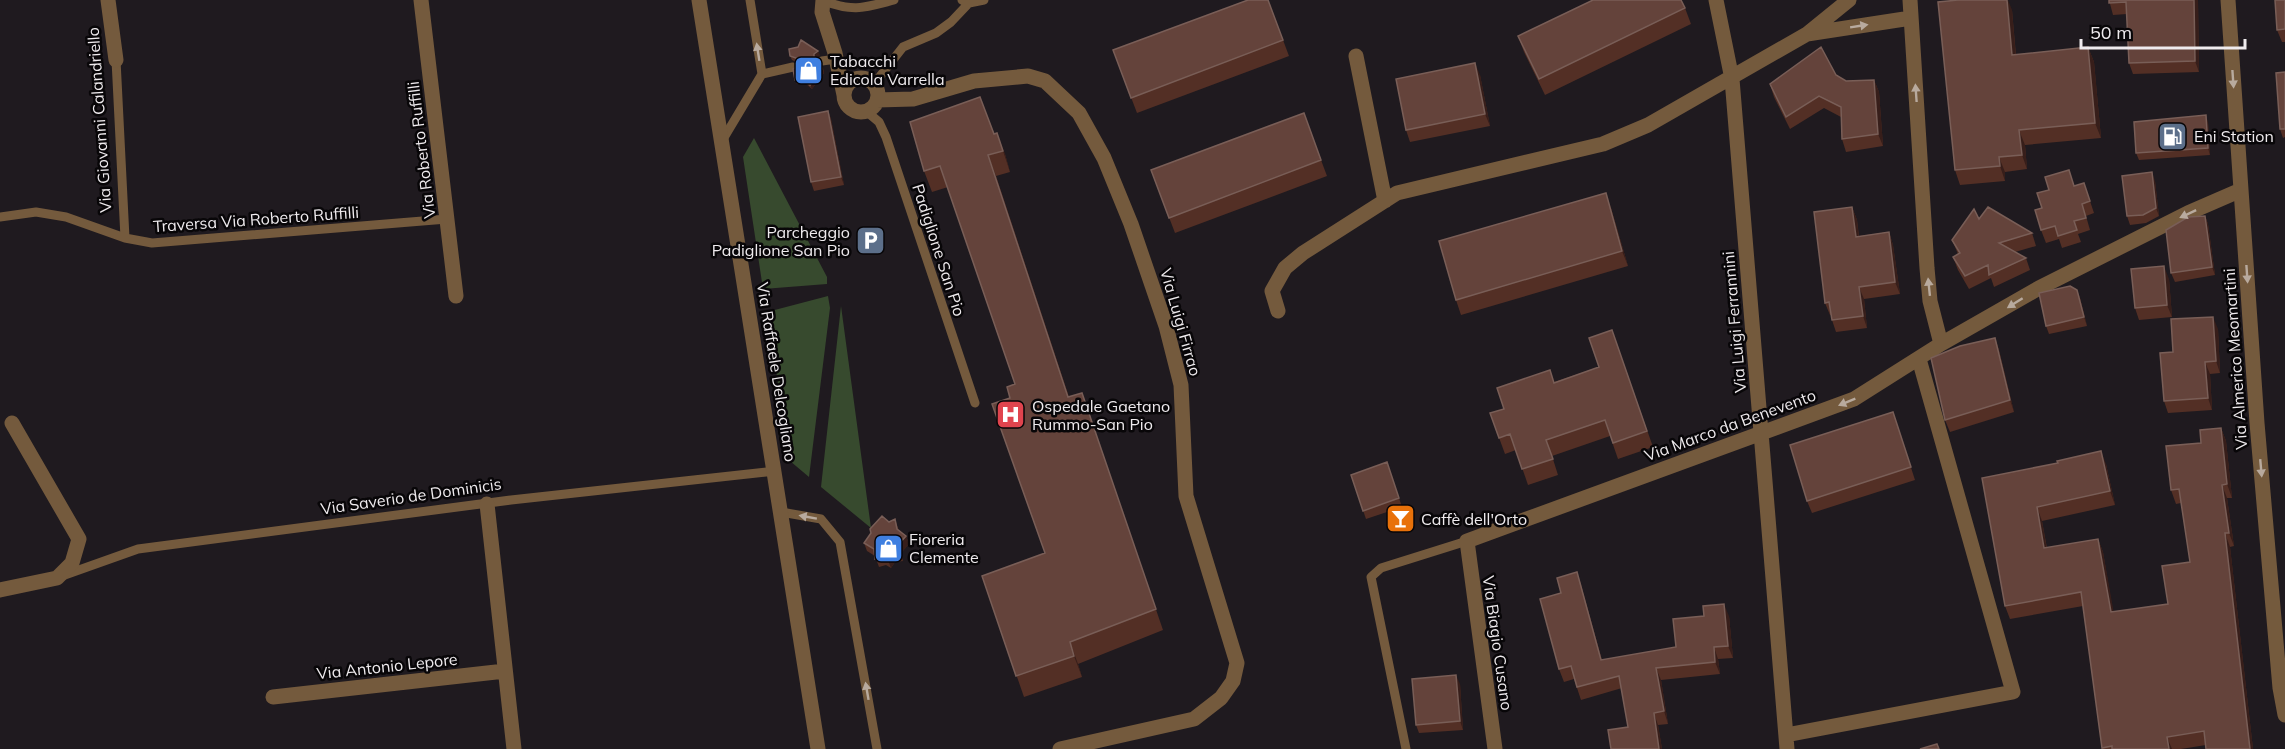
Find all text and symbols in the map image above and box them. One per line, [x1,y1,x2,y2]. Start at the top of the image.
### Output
scale bar [2081,12,2244,50]
text: 50 m [2090,21,2132,44]
one-way arrow [1850,22,1869,31]
street label: Via Giovanni Calandriello [83,27,115,213]
one-way arrow [754,42,763,61]
place label: Tabacchi Edicola Varrella [830,51,945,89]
shop icon: Tabacchi Edicola Varrella [793,54,825,86]
one-way arrow [2229,70,2238,89]
street label: Via Roberto Ruffilli [403,80,439,220]
one-way arrow [1911,83,1921,102]
fuel station icon: Eni Station [2157,120,2189,152]
place label: Eni Station [2194,126,2274,146]
street label: Padiglione San Pio [908,181,970,319]
street label: Traversa Via Roberto Ruffilli [152,202,360,236]
one-way arrow [2179,209,2196,218]
place label: Parcheggio Padiglione San Pio [712,222,850,260]
parking icon: Parcheggio Padiglione San Pio [855,225,887,257]
street label: Via Luigi Ferrannini [1718,250,1750,394]
one-way arrow [2242,264,2252,283]
street label: Via Luigi Firrao [1156,266,1206,378]
street label: Via Almerico Meomartini [2219,268,2251,450]
one-way arrow [1924,278,1934,297]
street label: Via Raffaele Delcogliano [753,281,801,463]
one-way arrow [2007,298,2023,309]
street label: Via Marco da Benevento [1642,385,1818,465]
place label: Ospedale Gaetano Rummo-San Pio [1032,396,1170,434]
one-way arrow [1837,397,1855,407]
hospital icon: Ospedale Gaetano Rummo-San Pio [995,399,1027,431]
one-way arrow [2256,459,2266,478]
street label: Via Saverio de Dominicis [319,473,503,519]
bar icon: Caffè dell'Orto [1384,503,1416,535]
place label: Caffè dell'Orto [1421,509,1527,529]
one-way arrow [798,512,817,521]
place label: Fioreria Clemente [909,529,979,567]
shop icon: Fioreria Clemente [872,532,904,564]
street label: Via Biagio Cusano [1479,574,1517,712]
street label: Via Antonio Lepore [316,649,458,683]
one-way arrow [862,682,871,701]

